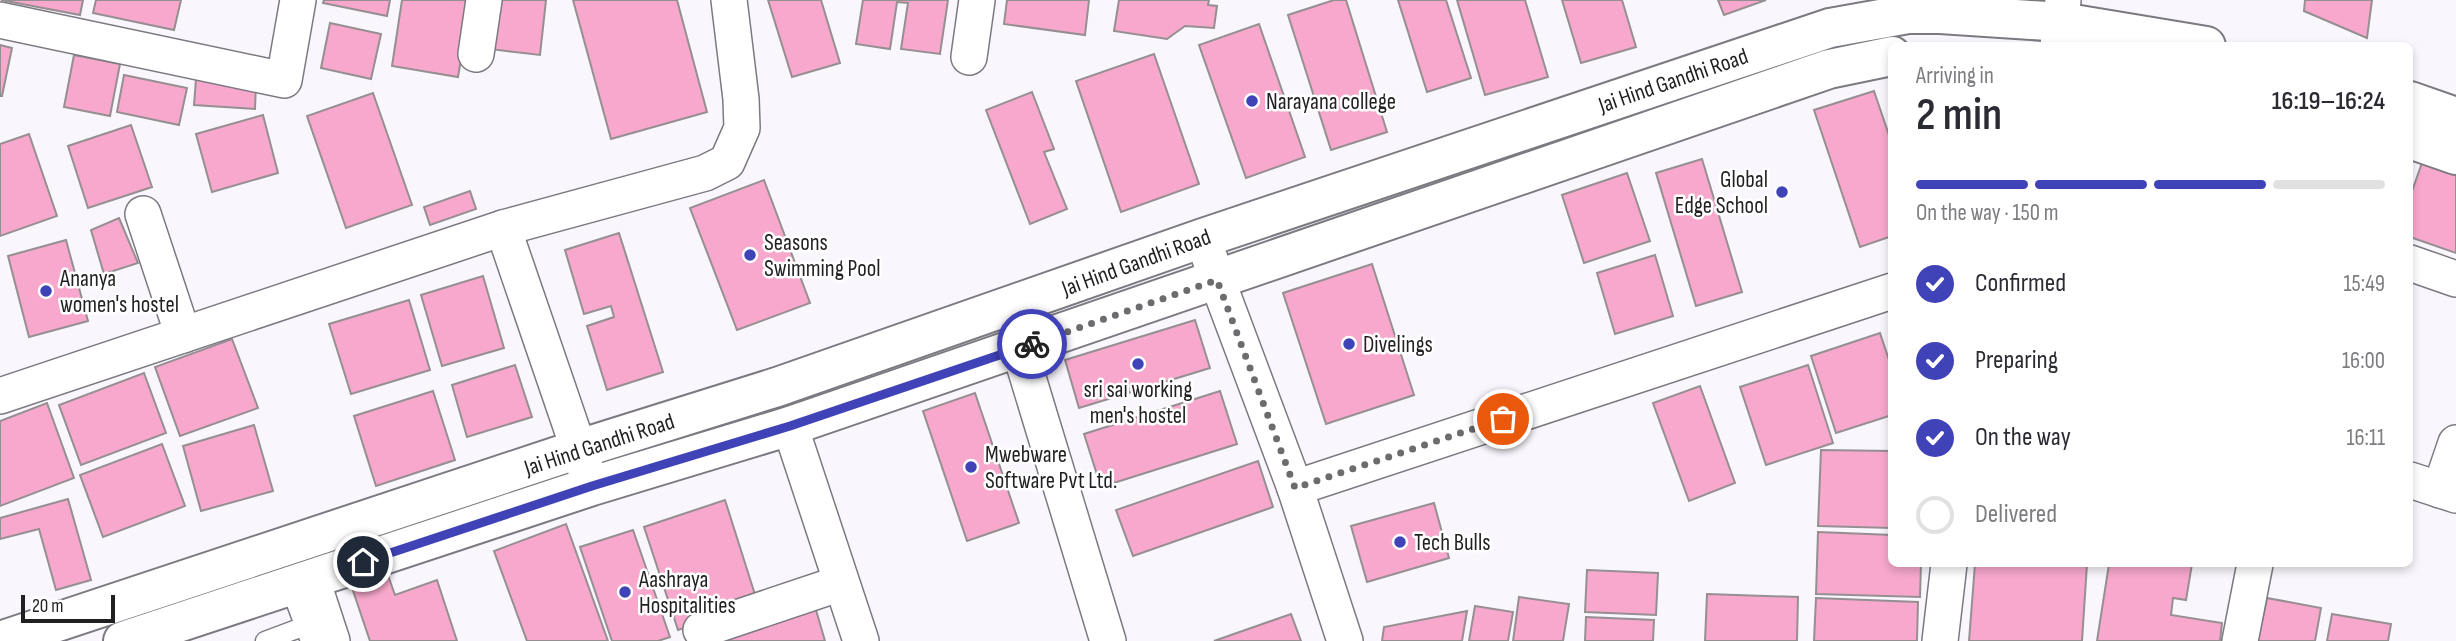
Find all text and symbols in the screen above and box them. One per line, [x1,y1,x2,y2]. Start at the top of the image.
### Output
street label: Jai Hind Gandhi Road [1594,42,1752,120]
text: Arriving in [1916,62,1994,90]
text: 16:19–16:24 [2272,86,2385,117]
place label: Narayana college [1266,88,1396,116]
text: 2 min [1916,88,2002,143]
marker: Narayana college [1244,93,1260,109]
place label: Global Edge School [1675,166,1768,220]
marker: Global Edge School [1774,184,1790,200]
text: On the way · 150 m [1916,199,2059,227]
street label: Jai Hind Gandhi Road [1057,223,1215,303]
place label: Seasons Swimming Pool [764,229,881,283]
marker: Seasons Swimming Pool [742,247,758,263]
place label: Ananya women's hostel [59,265,179,319]
icon: check [1916,265,1954,303]
text: Confirmed [1975,268,2066,299]
text: 15:49 [2344,270,2385,298]
marker: Ananya women's hostel [38,283,54,299]
courier [997,309,1067,379]
icon: bike [1013,325,1051,363]
place label: Divelings [1363,331,1433,359]
marker: Divelings [1341,336,1357,352]
icon: check [1916,342,1954,380]
text: Preparing [1975,345,2058,376]
text: 16:00 [2342,347,2385,375]
marker: sri sai working men's hostel [1130,356,1146,372]
place label: sri sai working men's hostel [1084,376,1192,430]
pin [1473,389,1533,449]
icon: bag [1484,400,1522,438]
street label: Jai Hind Gandhi Road [520,407,678,483]
icon: check [1916,419,1954,457]
text: On the way [1975,422,2071,453]
text: 16:11 [2346,424,2385,452]
place label: Mwebware Software Pvt Ltd. [985,441,1117,495]
marker: Mwebware Software Pvt Ltd. [963,459,979,475]
text: Delivered [1975,499,2057,530]
place label: Tech Bulls [1414,529,1490,557]
pin [333,532,393,592]
marker: Tech Bulls [1392,534,1408,550]
icon: home [344,543,382,581]
place label: Aashraya Hospitalities [638,566,736,620]
marker: Aashraya Hospitalities [617,584,633,600]
scale bar [21,592,116,624]
text: 20 m [32,595,64,618]

